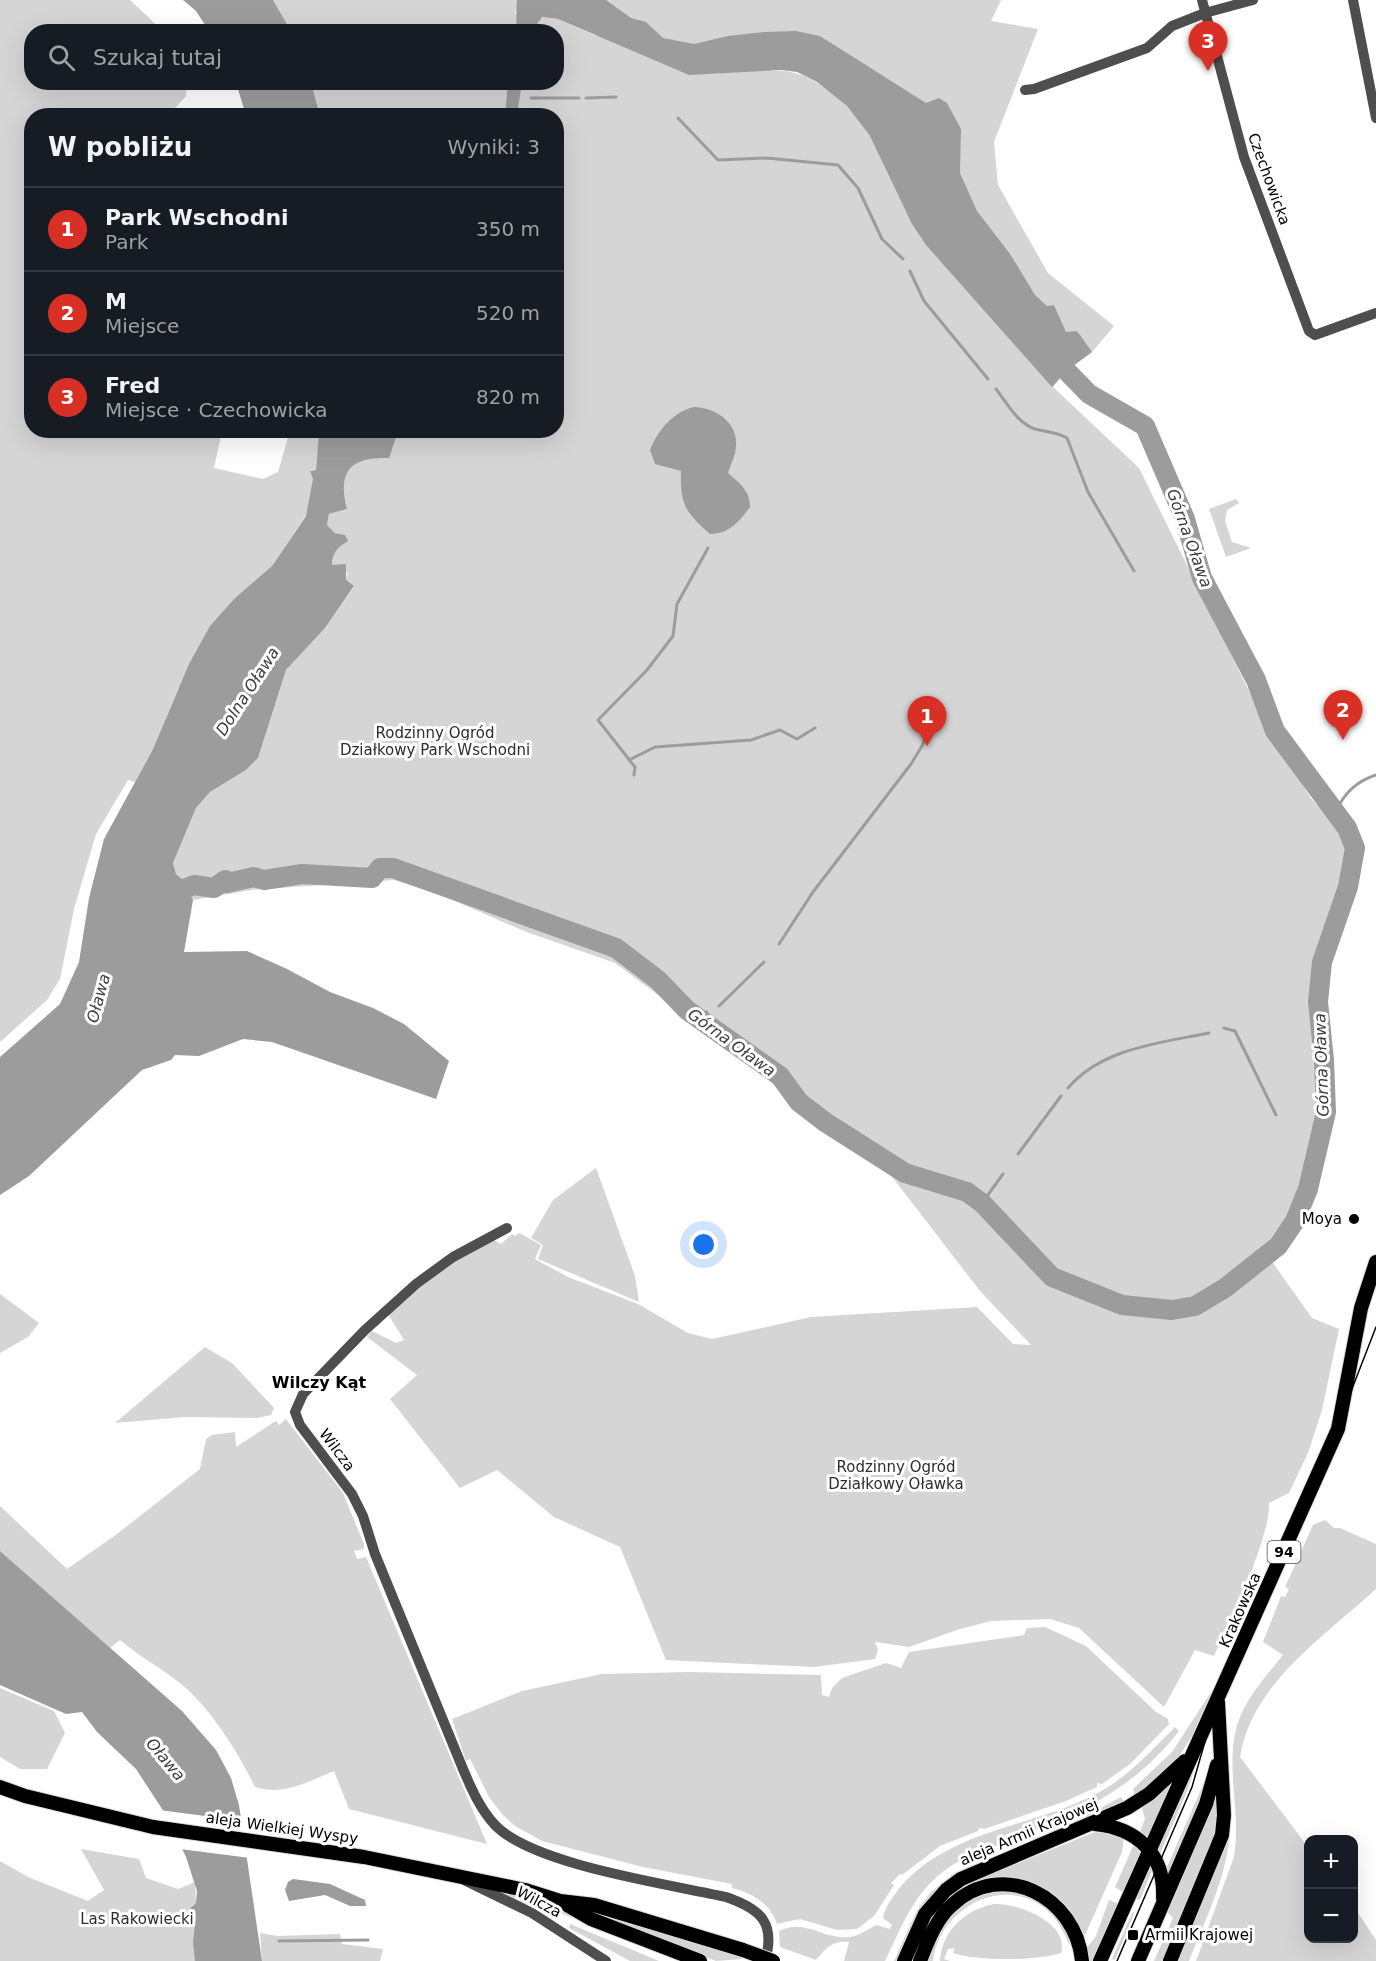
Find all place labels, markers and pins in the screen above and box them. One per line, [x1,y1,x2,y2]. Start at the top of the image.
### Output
pin: 3 [1188,22,1228,71]
pin: 2 [1324,690,1362,740]
pin: 1 [908,696,946,746]
place label: Moya [1302,1210,1342,1228]
marker: Moya [1347,1212,1361,1226]
place label: Armii Krajowej [1145,1926,1253,1944]
marker: Armii Krajowej [1126,1928,1140,1942]

